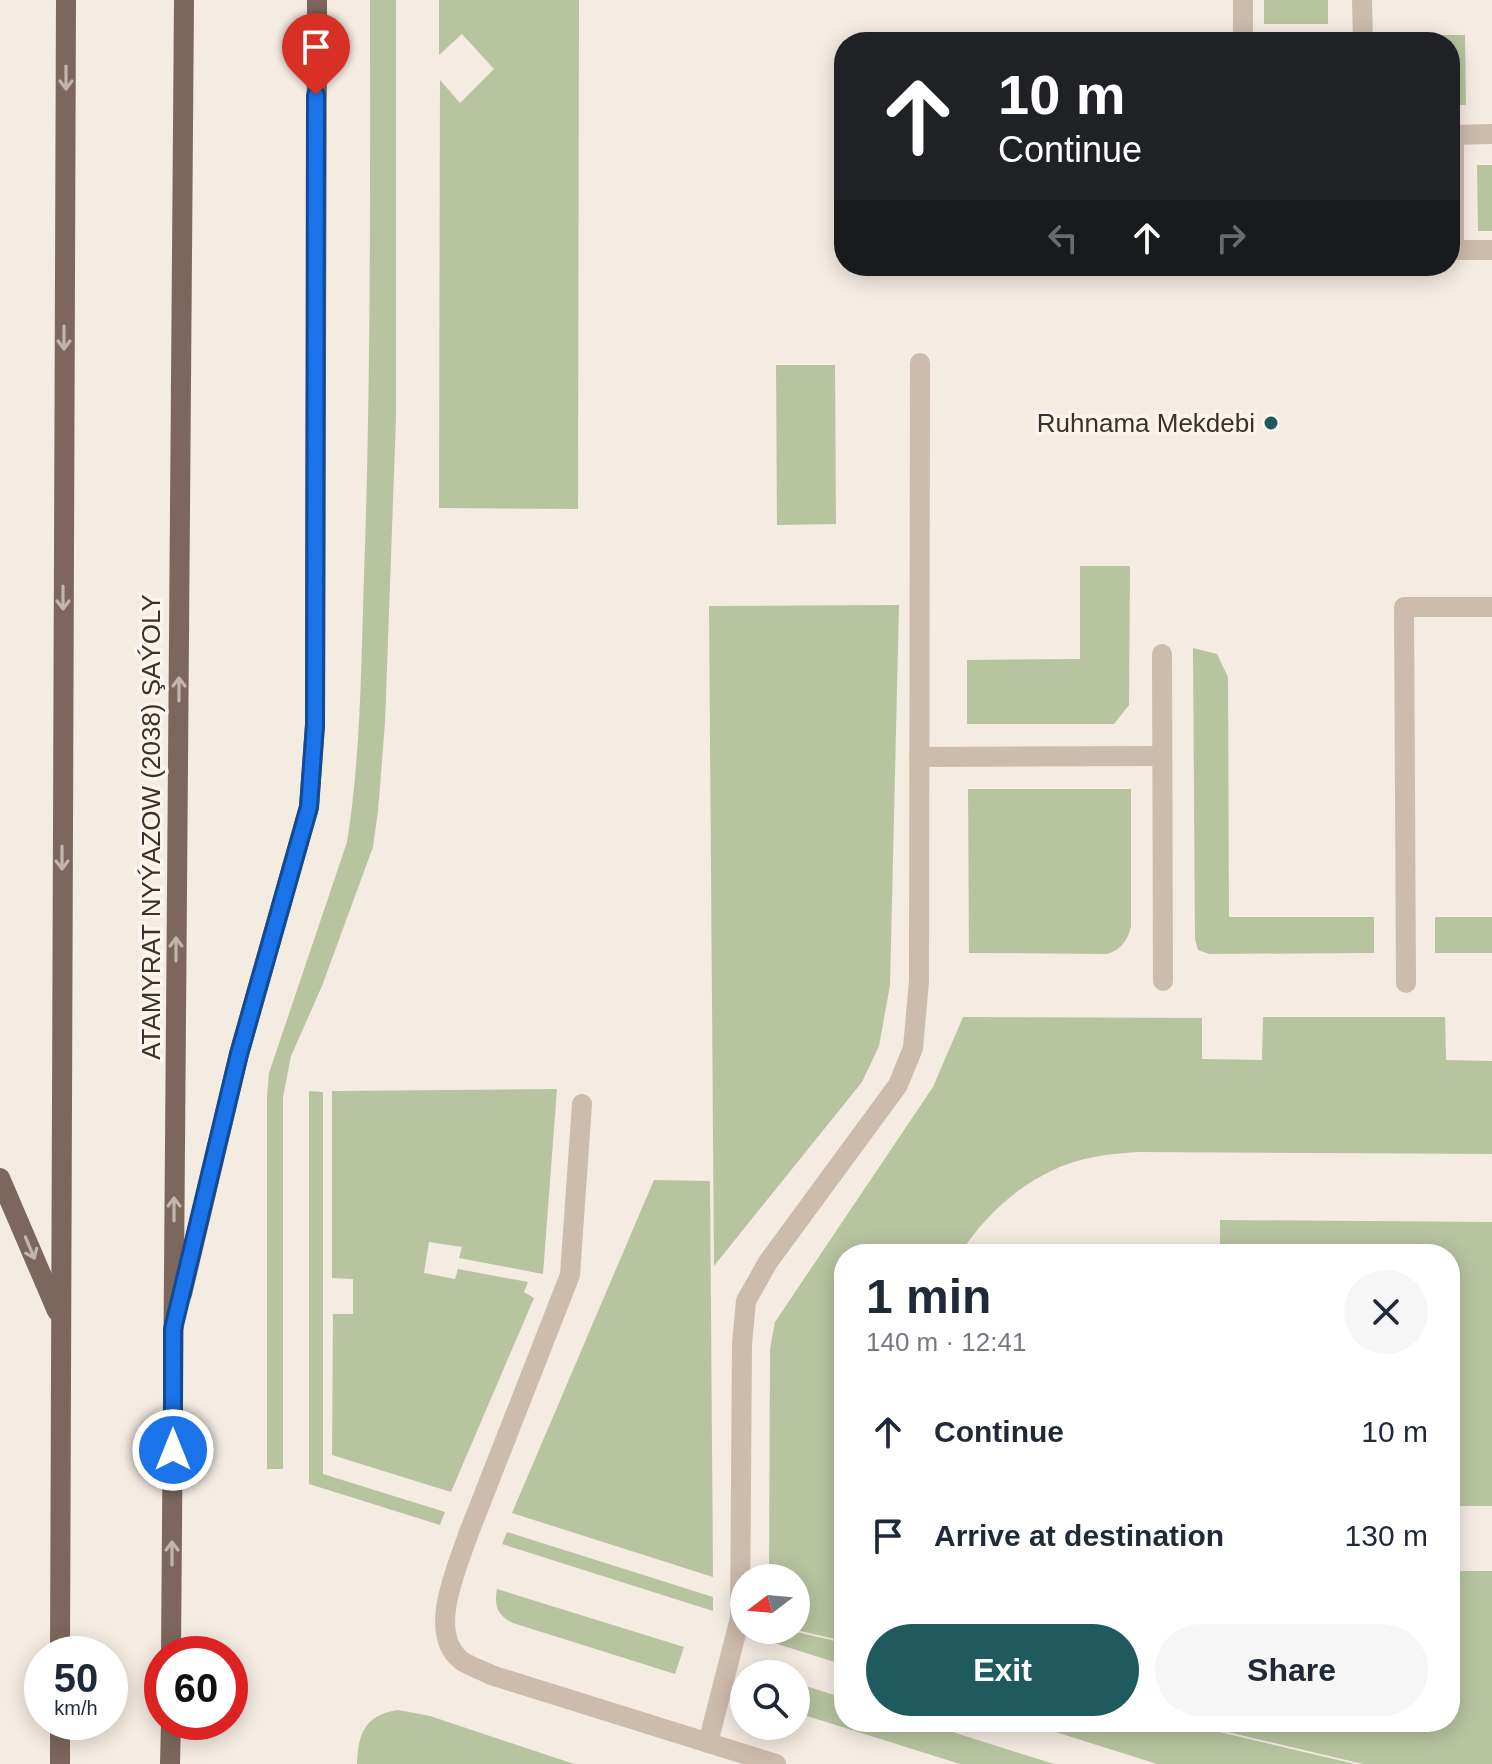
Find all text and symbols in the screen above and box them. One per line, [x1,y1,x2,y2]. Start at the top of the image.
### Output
pin [282,13,350,95]
icon: arrive [294,25,338,69]
text: 10 m [998,63,1126,126]
one-way arrow [58,64,74,91]
icon: ahead [866,64,970,168]
text: Continue [998,129,1142,170]
icon: left [1041,216,1085,260]
icon: ahead [1125,216,1169,260]
icon: right [1209,216,1253,260]
one-way arrow [57,324,72,351]
place label: Ruhnama Mekdebi [1037,408,1255,438]
marker: Ruhnama Mekdebi [1262,414,1280,432]
one-way arrow [55,584,71,611]
street label: ATAMYRAT NYÝAZOW (2038) ŞAÝOLY [136,594,166,1060]
one-way arrow [171,676,186,703]
one-way arrow [54,844,70,871]
one-way arrow [169,936,184,963]
one-way arrow [166,1196,182,1223]
one-way arrow [23,1235,38,1260]
text: 1 min [866,1270,991,1323]
button: close [1344,1270,1428,1354]
text: 140 m · 12:41 [866,1327,1026,1357]
position arrow [131,1408,215,1492]
icon: ahead [866,1410,910,1454]
text: Continue [934,1415,1064,1448]
text: 10 m [1361,1415,1428,1448]
icon: arrive [866,1514,910,1558]
text: Arrive at destination [934,1519,1224,1552]
text: 130 m [1345,1519,1428,1552]
one-way arrow [164,1540,180,1567]
north arrow [730,1564,810,1644]
map controls [730,1564,810,1740]
button: Exit [866,1624,1139,1716]
button: Share [1155,1624,1428,1716]
speed limit sign: 60 [144,1636,248,1740]
text: 50 [54,1656,98,1700]
button: search [730,1660,810,1740]
text: km/h [54,1697,98,1719]

